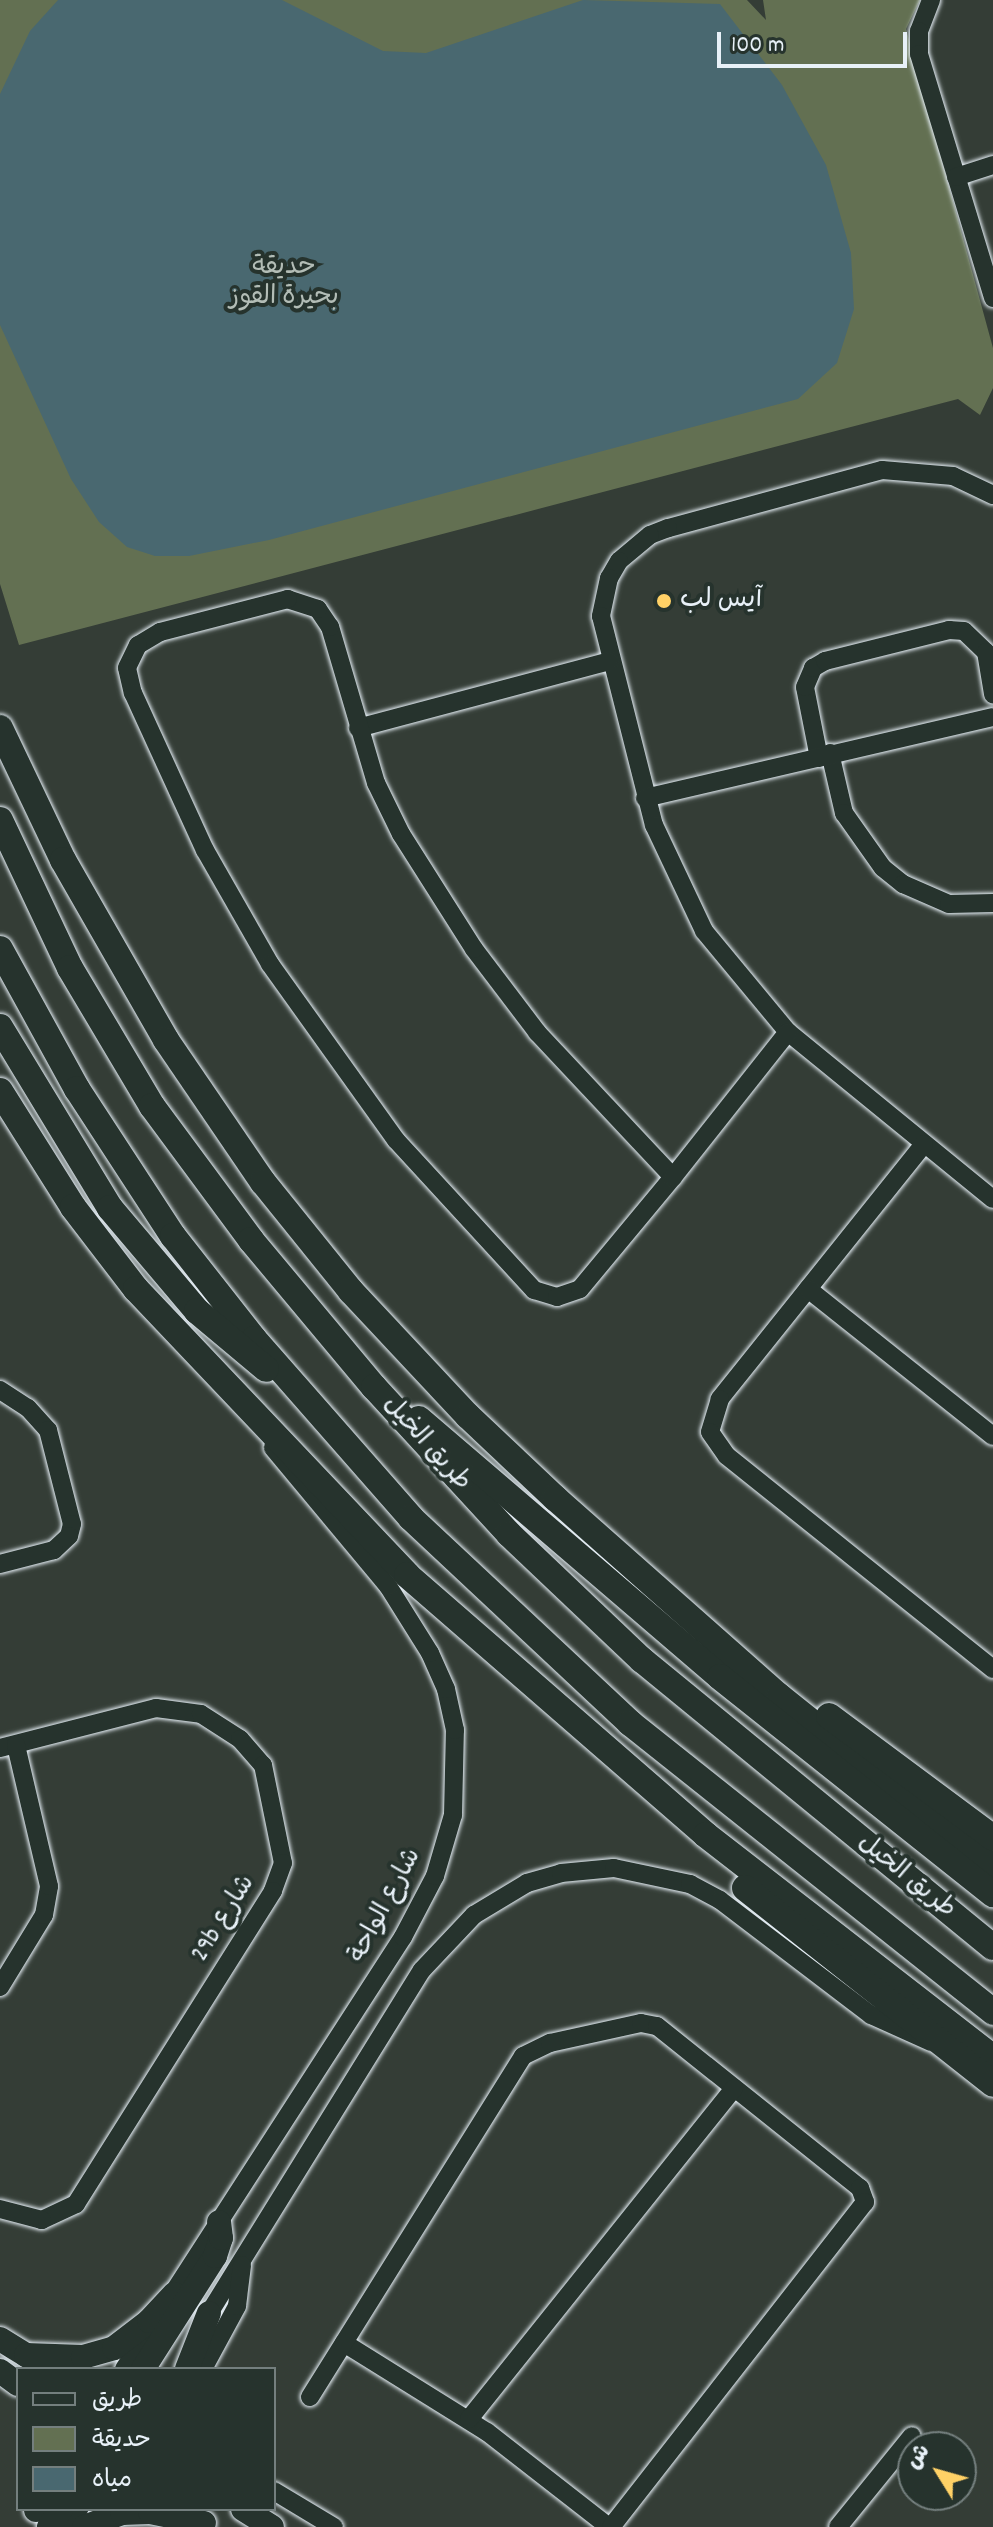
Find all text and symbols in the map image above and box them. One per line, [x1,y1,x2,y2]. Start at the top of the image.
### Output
scale bar [721,16,911,66]
text: 100 m [731,29,784,63]
park label: حديقة بحيرة القوز [229,252,339,314]
place label: آيس لب [680,585,762,617]
marker: آيس لب [655,592,673,610]
street label: طريق الخيل [375,1390,477,1498]
street label: طريق الخيل [851,1828,961,1926]
street label: شارع الواحة [343,1844,429,1968]
street label: 29b شارع [185,1870,263,1968]
legend [16,2367,276,2511]
text: طريق [92,2384,142,2418]
text: حديقة [92,2424,151,2458]
north arrow [897,2431,977,2511]
text: ش [899,2438,939,2476]
text: مياه [92,2464,132,2498]

